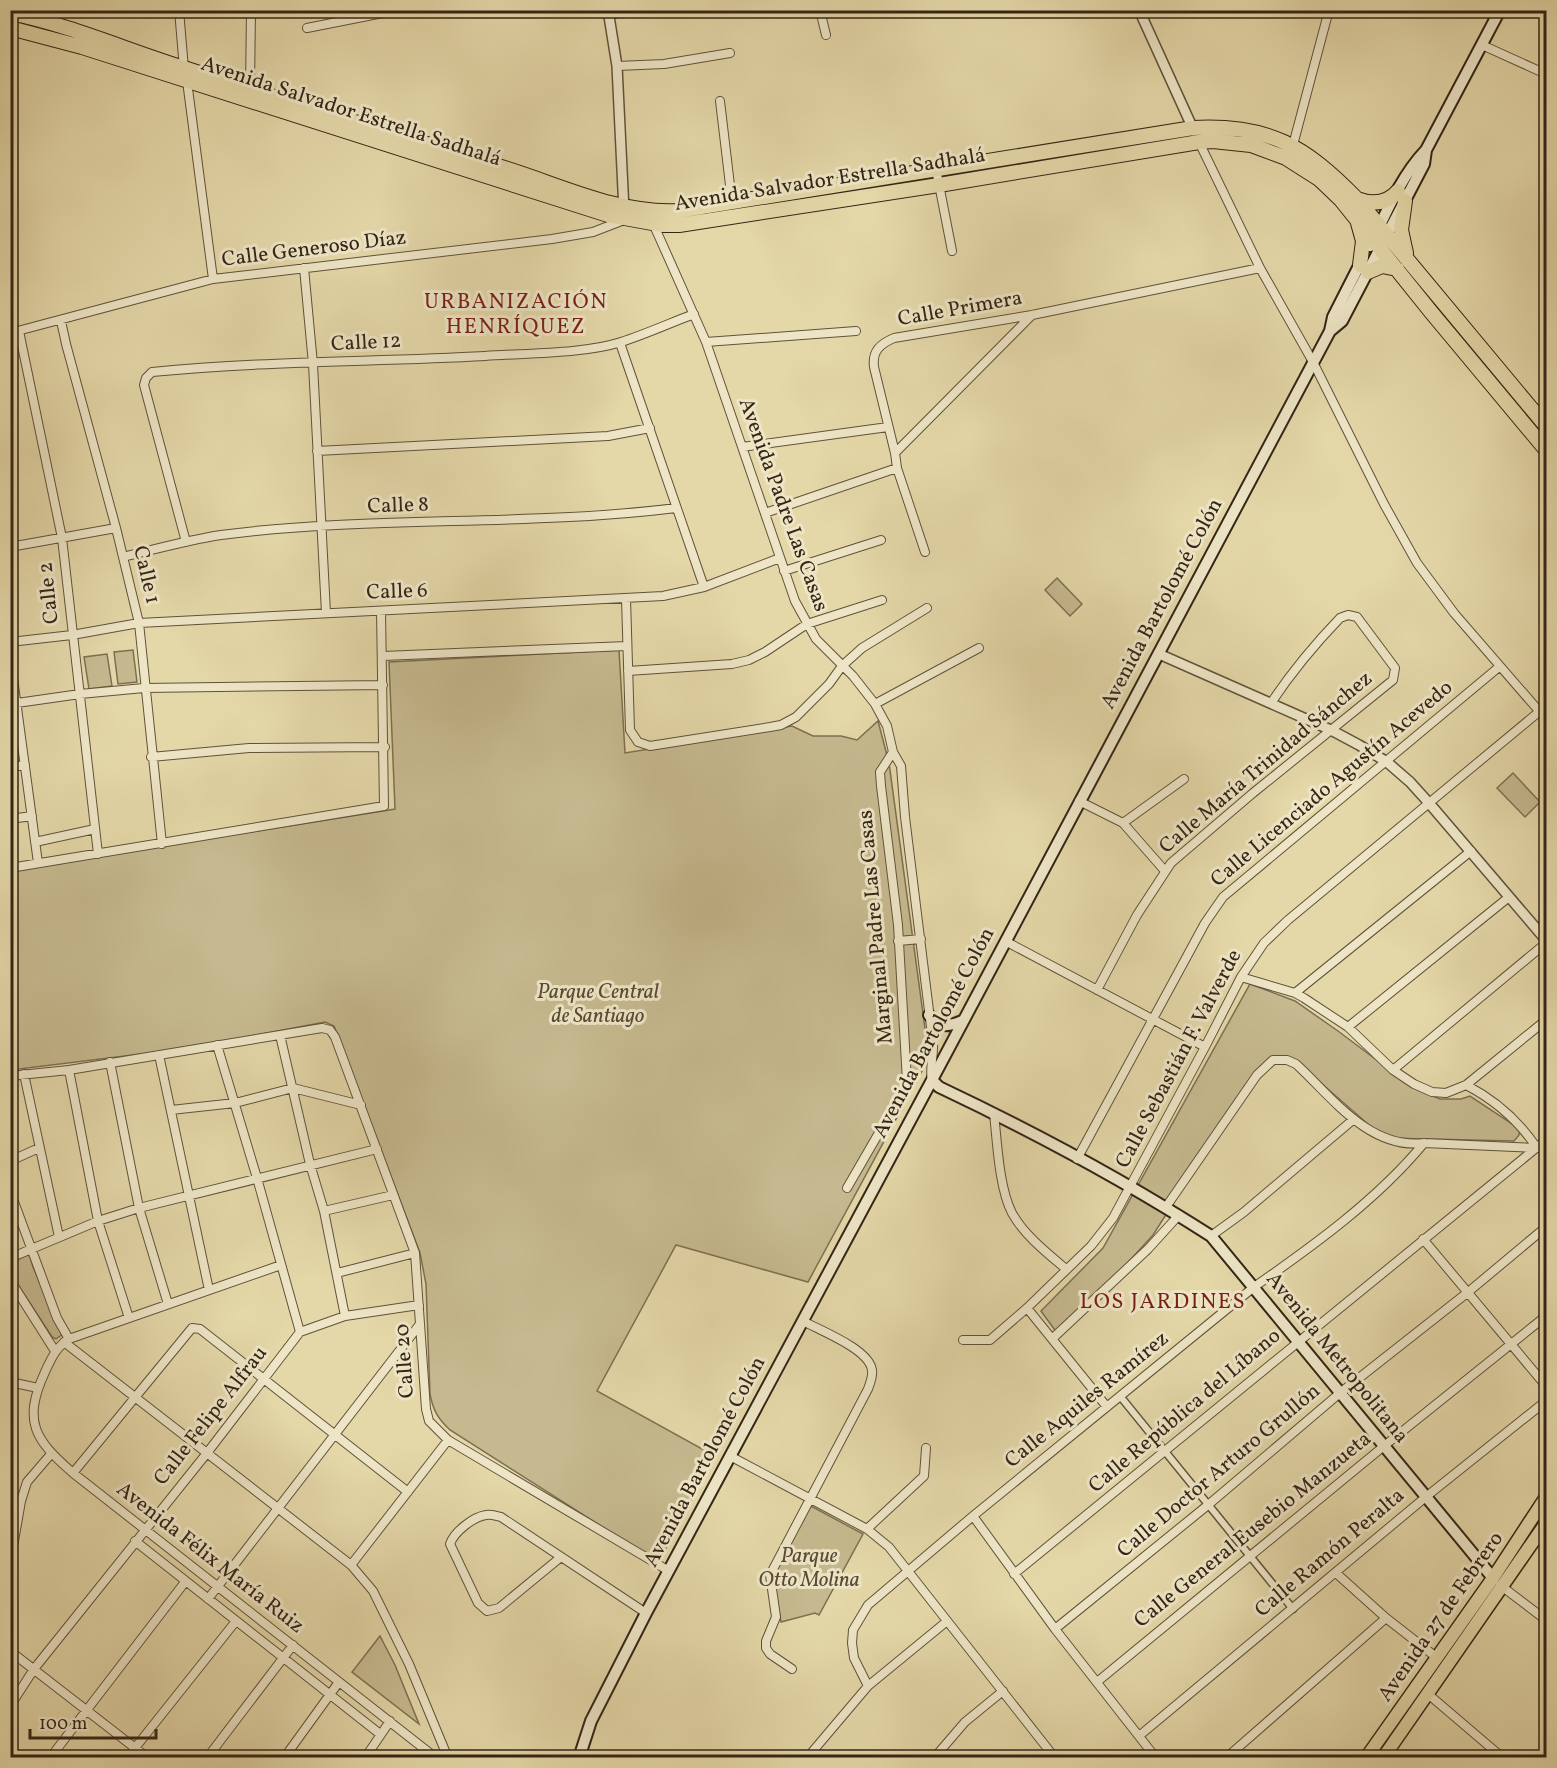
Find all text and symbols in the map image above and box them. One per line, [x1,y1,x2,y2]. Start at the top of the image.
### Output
street label: Avenida Salvador Estrella Sadhalá [197,50,505,174]
street label: Avenida Salvador Estrella Sadhalá [673,141,987,219]
street label: Calle Generoso Díaz [220,223,408,275]
street label: Calle Primera [895,284,1025,334]
district label: URBANIZACIÓN HENRÍQUEZ [424,287,608,343]
street label: Calle 12 [330,327,402,359]
street label: Avenida Padre Las Casas [731,394,835,616]
street label: Calle 8 [367,490,429,522]
street label: Avenida Bartolomé Colón [1094,493,1230,715]
street label: Calle 1 [125,543,167,607]
street label: Calle 2 [31,561,67,625]
street label: Calle 6 [366,576,428,608]
street label: Calle María Trinidad Sánchez [1153,665,1379,861]
street label: Calle Licenciado Agustín Acevedo [1205,674,1459,894]
street label: Marginal Padre Las Casas [851,809,901,1045]
street label: Avenida Bartolomé Colón [866,922,1002,1144]
street label: Calle Sebastián F. Valverde [1109,944,1249,1174]
park label: Parque Central de Santiago [537,978,659,1031]
street label: Avenida Metropolitana [1259,1266,1415,1450]
district label: LOS JARDINES [1080,1287,1246,1318]
street label: Calle República del Líbano [1083,1322,1287,1500]
street label: Calle 20 [388,1323,422,1399]
street label: Calle Aquiles Ramírez [999,1325,1175,1475]
street label: Calle Felipe Alfrau [147,1340,275,1492]
street label: Avenida Bartolomé Colón [637,1351,773,1573]
street label: Calle Doctor Arturo Grullón [1111,1377,1327,1565]
street label: Calle General Eusebio Manzueta [1128,1425,1378,1635]
street label: Avenida Félix María Ruiz [110,1475,310,1641]
street label: Calle Ramón Peralta [1249,1482,1411,1624]
street label: Avenida 27 de Febrero [1371,1526,1511,1708]
park label: Parque Otto Molina [758,1542,860,1595]
scale bar [30,1702,156,1740]
text: 100 m [39,1712,88,1737]

